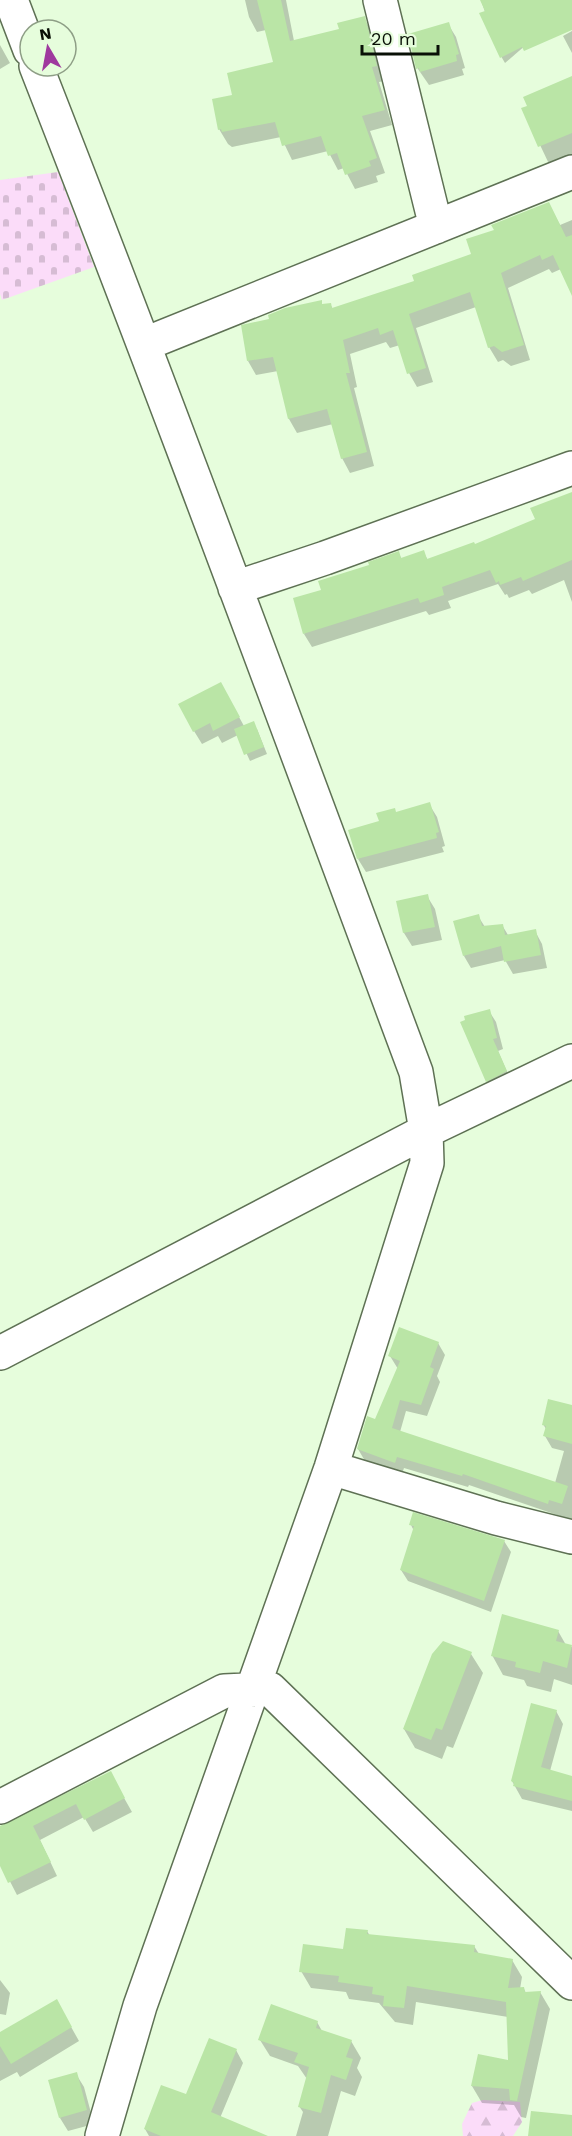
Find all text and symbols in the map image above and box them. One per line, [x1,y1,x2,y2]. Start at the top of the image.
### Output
north arrow [18,18,78,78]
scale bar [362,18,438,56]
text: N [38,23,53,44]
text: 20 m [371,28,416,49]

